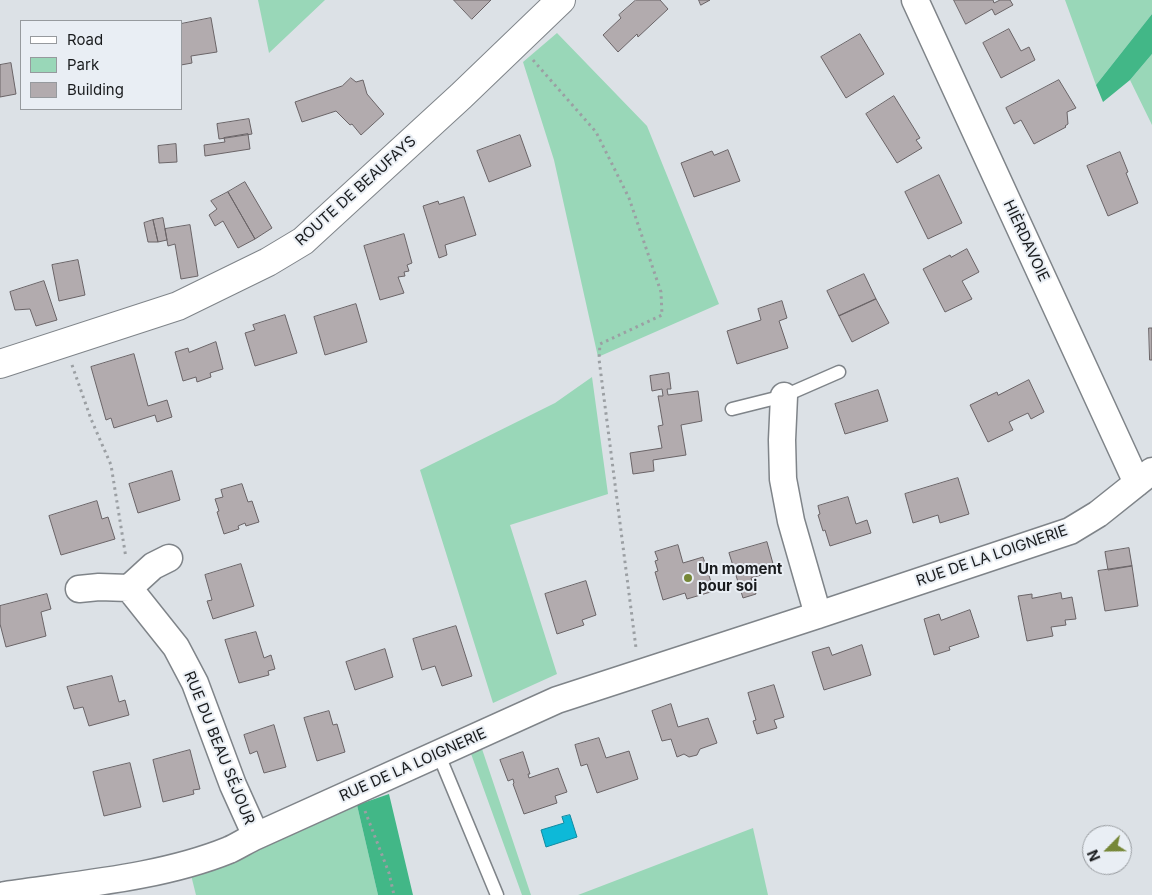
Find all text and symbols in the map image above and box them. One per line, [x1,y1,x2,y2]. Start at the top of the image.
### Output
legend [20,20,182,110]
text: Road [67,30,103,49]
text: Park [67,55,99,74]
text: Building [67,80,124,99]
street label: ROUTE DE BEAUFAYS [292,132,420,250]
street label: HIÈRDAVOIE [999,197,1053,285]
street label: RUE DE LA LOIGNERIE [914,522,1070,590]
place label: Un moment pour soi [698,560,782,595]
marker: Un moment pour soi [682,572,694,584]
street label: RUE DU BEAU SÉJOUR [180,669,258,827]
street label: RUE DE LA LOIGNERIE [337,724,489,806]
north arrow [1082,825,1132,875]
text: N [1084,847,1104,864]

